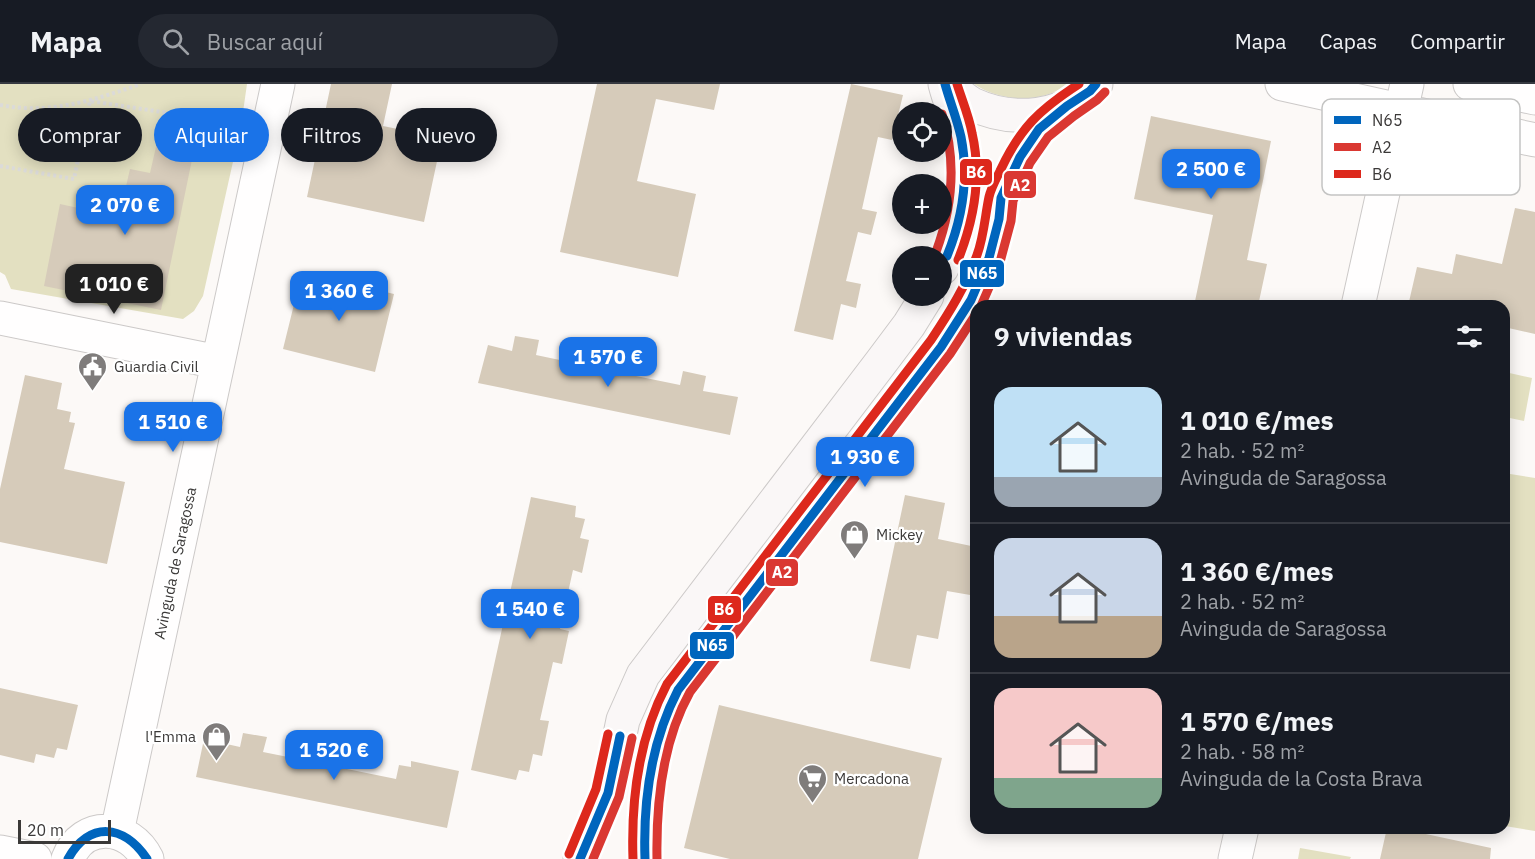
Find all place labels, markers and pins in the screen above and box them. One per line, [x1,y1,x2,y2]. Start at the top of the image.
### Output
pin: 2 500 € [1156,149,1266,200]
pin: 2 070 € [70,185,180,236]
pin: 1 010 € [59,264,169,315]
pin: 1 360 € [284,271,394,322]
pin: 1 570 € [553,337,663,388]
public building icon: Guardia Civil [77,350,109,392]
place label: Guardia Civil [114,357,199,376]
pin: 1 510 € [118,402,228,453]
pin: 1 930 € [810,437,920,488]
shop icon: Mickey [839,518,871,560]
place label: Mickey [876,525,923,544]
pin: 1 540 € [475,589,585,640]
shop icon: l'Emma [201,720,233,762]
place label: l'Emma [145,727,196,746]
pin: 1 520 € [279,730,389,781]
supermarket icon: Mercadona [797,762,829,804]
place label: Mercadona [834,769,909,788]

